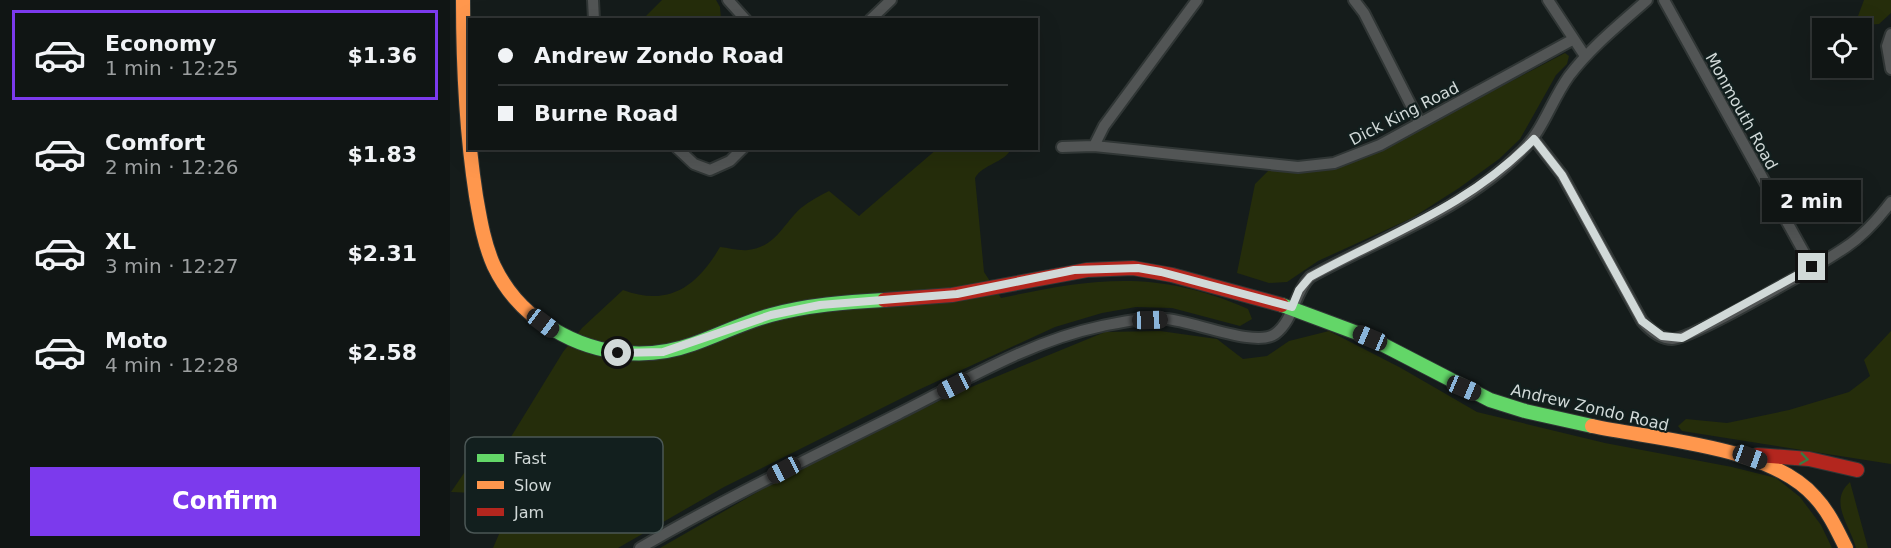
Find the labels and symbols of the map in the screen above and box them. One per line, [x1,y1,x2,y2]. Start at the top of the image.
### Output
street label: Monmouth Road [1702,49,1782,173]
street label: Dick King Road [1346,78,1462,149]
callout: 2 min [1762,180,1862,222]
route end [1798,253,1825,280]
car [523,305,563,341]
car [1132,310,1168,330]
car [1350,323,1390,353]
route start [604,339,631,366]
car [934,370,974,402]
car [1444,373,1484,403]
street label: Andrew Zondo Road [1509,380,1671,435]
legend [465,437,663,533]
car [1730,442,1770,472]
text: Fast [514,449,546,468]
one-way arrow [1800,452,1809,464]
car [764,454,804,486]
text: Slow [514,476,551,495]
text: Jam [513,503,544,522]

